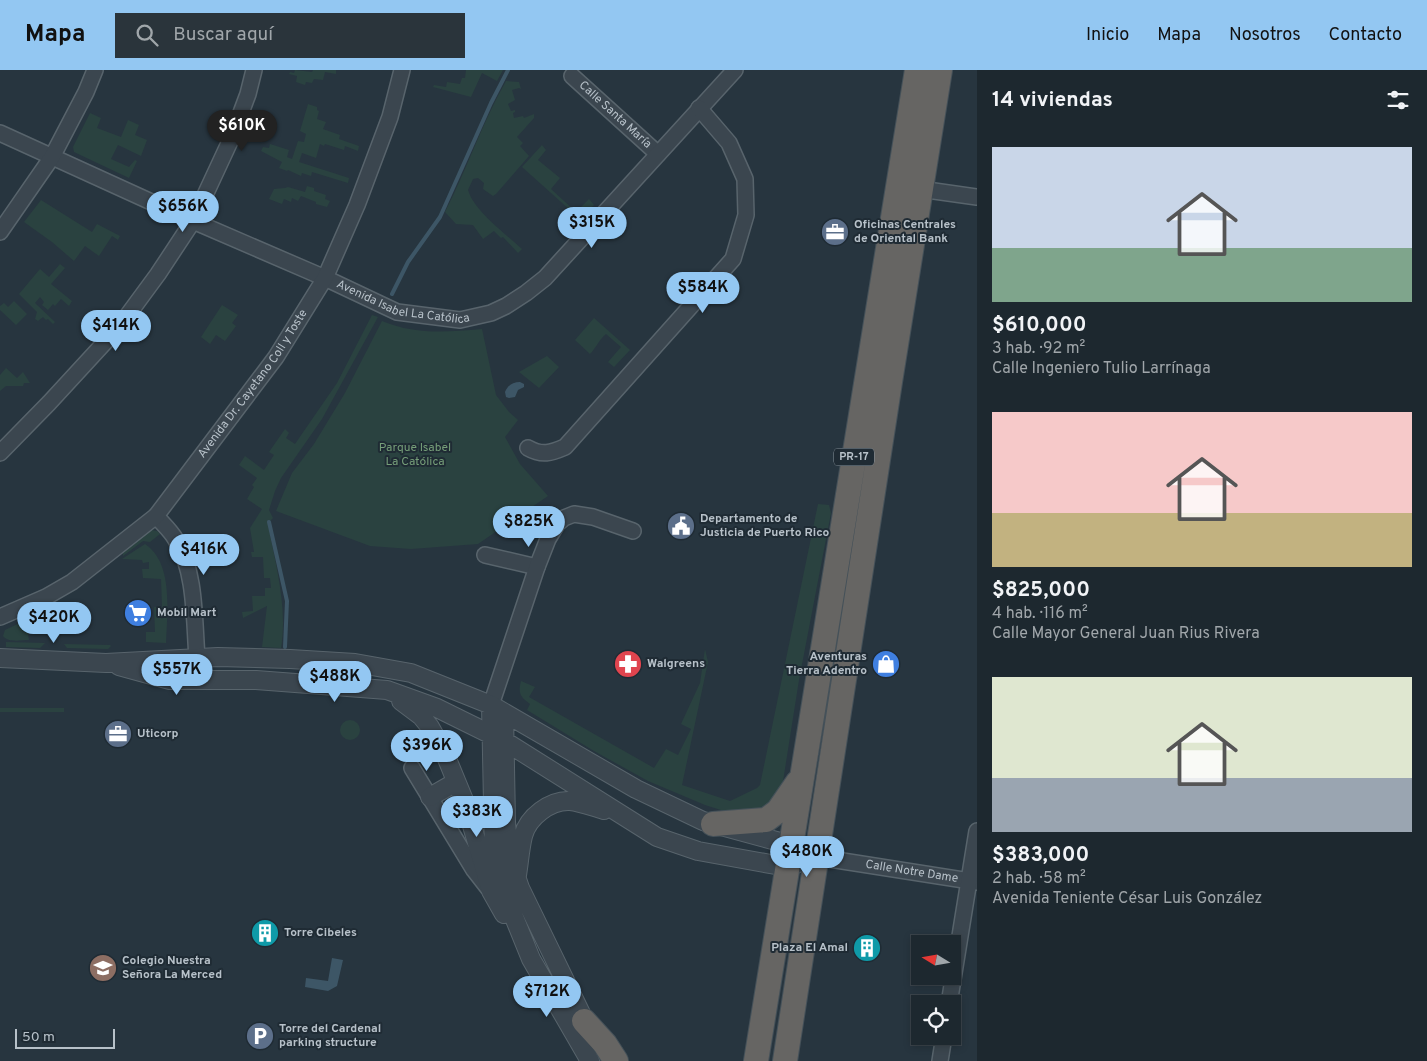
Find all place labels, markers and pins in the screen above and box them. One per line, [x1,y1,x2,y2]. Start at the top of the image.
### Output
pin: $610K [207,109,277,152]
pin: $656K [148,190,218,233]
pin: $315K [557,206,627,249]
office icon: Oficinas Centrales de Oriental Bank [820,217,850,247]
place label: Oficinas Centrales de Oriental Bank [854,217,956,247]
pin: $584K [668,272,738,314]
pin: $414K [81,310,151,352]
pin: $825K [494,506,564,548]
public building icon: Departamento de Justicia de Puerto Rico [666,511,696,541]
place label: Departamento de Justicia de Puerto Rico [700,511,830,541]
pin: $416K [169,534,239,576]
supermarket icon: Mobil Mart [123,598,153,628]
pin: $420K [19,602,89,644]
place label: Mobil Mart [157,605,217,621]
pharmacy icon: Walgreens [613,649,643,679]
place label: Aventuras Tierra Adentro [786,649,867,679]
shop icon: Aventuras Tierra Adentro [871,649,901,679]
pin: $557K [142,654,212,696]
place label: Walgreens [647,656,705,672]
pin: $488K [300,660,370,703]
office icon: Uticorp [103,719,133,749]
place label: Uticorp [137,726,178,742]
pin: $396K [392,730,462,772]
pin: $383K [442,796,512,838]
pin: $480K [772,836,842,878]
building icon: Torre Cibeles [250,918,280,948]
place label: Torre Cibeles [284,925,357,941]
building icon: Plaza El Amal [852,933,882,963]
place label: Plaza El Amal [771,940,848,956]
school or university icon: Colegio Nuestra Señora La Merced [88,953,118,983]
place label: Colegio Nuestra Señora La Merced [122,953,222,983]
pin: $712K [512,976,582,1018]
parking icon: Torre del Cardenal parking structure [245,1021,275,1051]
place label: Torre del Cardenal parking structure [279,1021,381,1051]

